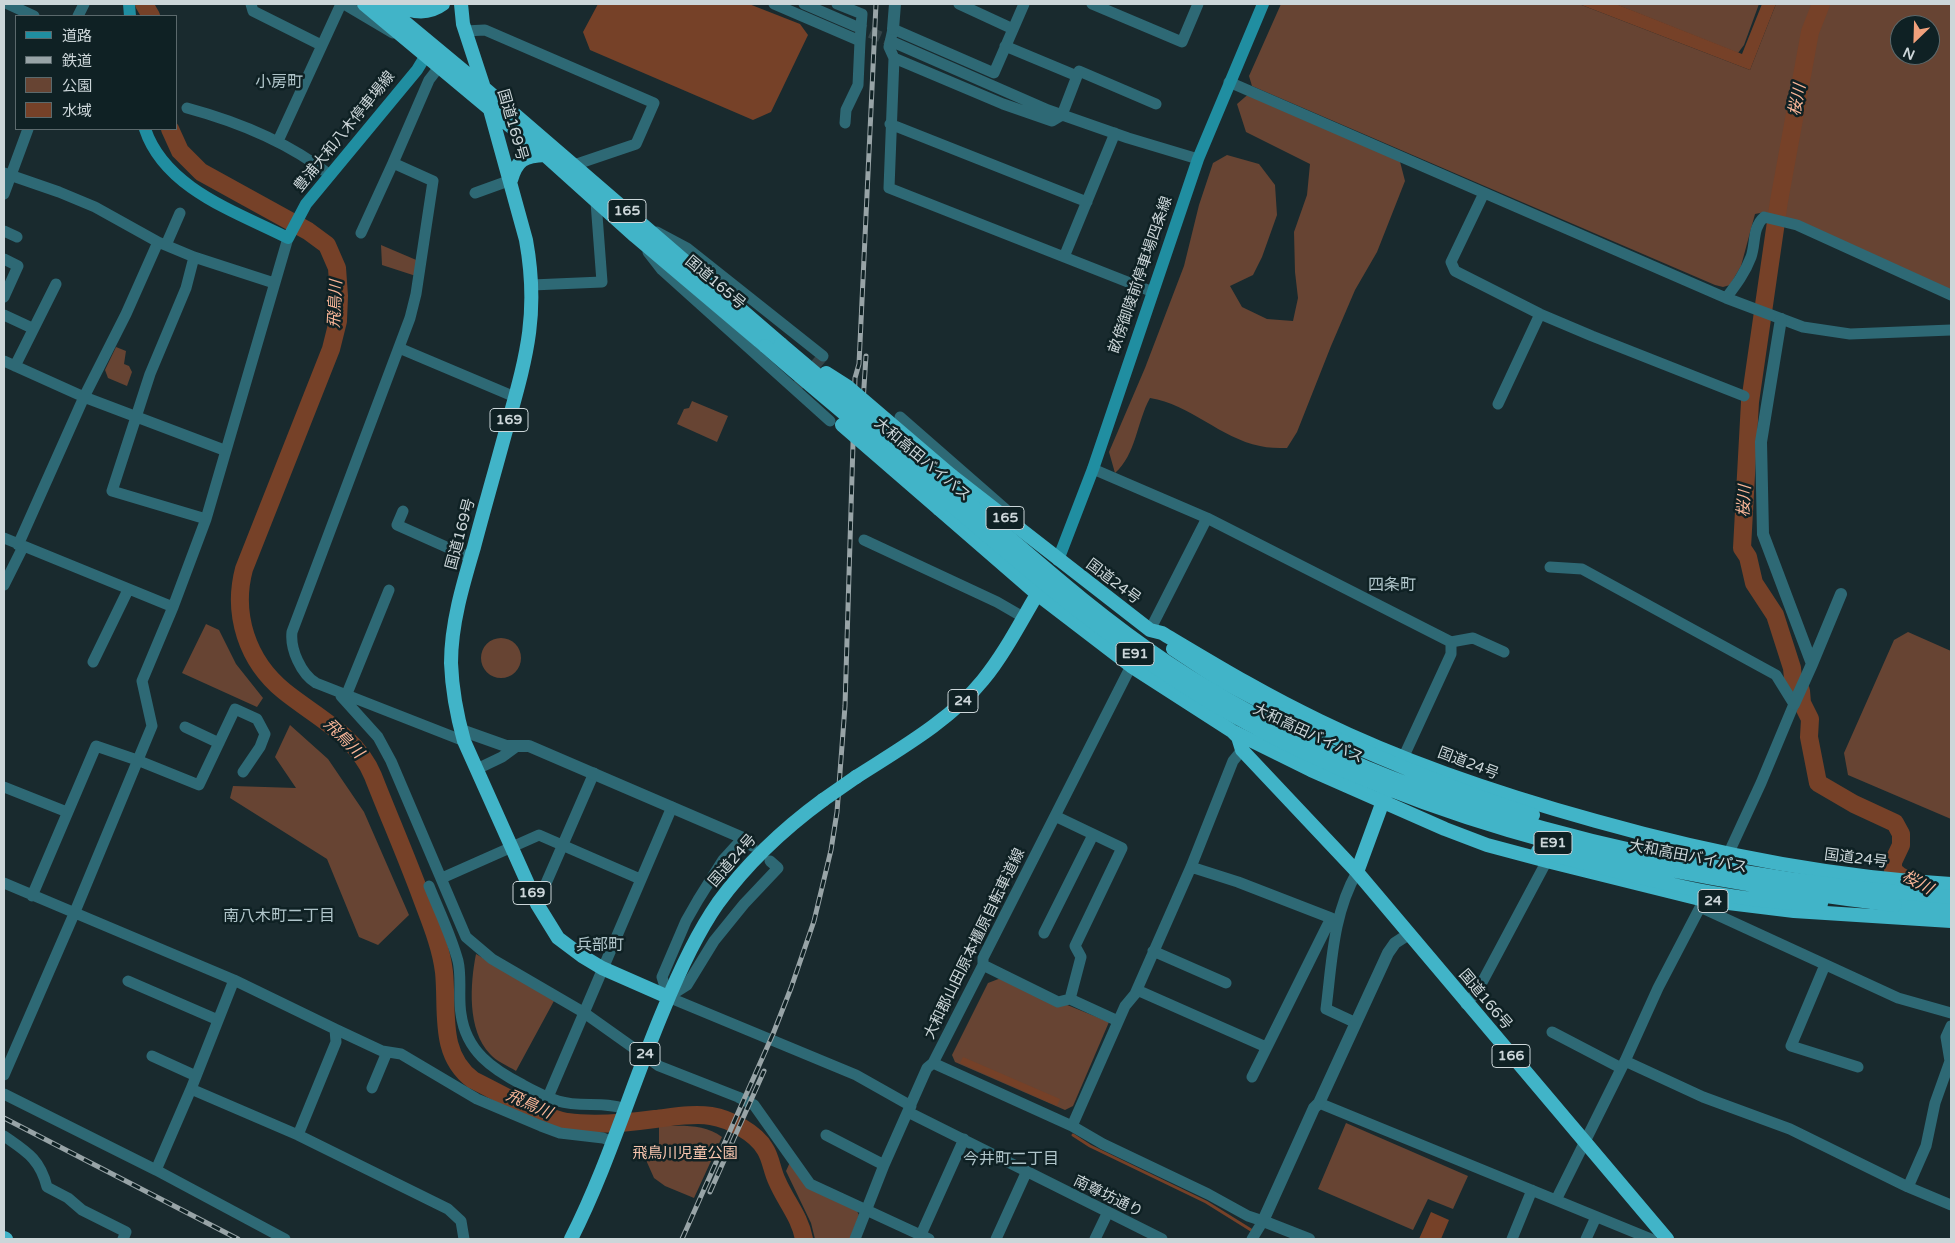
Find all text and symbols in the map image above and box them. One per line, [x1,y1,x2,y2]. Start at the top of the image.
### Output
legend [15,15,178,130]
north arrow [1890,15,1940,65]
text: 道路 [62,27,92,45]
text: N [1901,43,1918,63]
text: 鉄道 [62,52,92,70]
street label: 豊浦大和八木停車場線 [291,68,399,196]
district label: 小房町 [255,73,303,93]
text: 公園 [62,77,92,95]
water label: 桜川 [1786,83,1810,117]
street label: 国道169号 [493,87,531,163]
text: 水域 [62,102,92,120]
street label: 畝傍御陵前停車場四条線 [1106,194,1176,356]
road number: 165 [608,200,646,222]
street label: 国道165号 [681,253,749,313]
water label: 飛鳥川 [325,280,347,328]
road number: 169 [490,408,528,432]
street label: 大和高田バイパス [870,415,974,505]
water label: 桜川 [1735,485,1755,517]
street label: 国道169号 [443,496,479,572]
road number: 165 [986,506,1024,530]
street label: 国道24号 [1082,556,1144,608]
district label: 四条町 [1368,576,1416,596]
road number: E91 [1116,642,1154,666]
road number: 24 [948,689,978,712]
street label: 大和高田バイパス [1250,700,1366,768]
water label: 飛鳥川 [319,715,367,763]
street label: 国道24号 [1435,744,1501,784]
street label: 国道24号 [705,831,761,891]
road number: E91 [1534,831,1572,854]
street label: 大和高田バイパス [1627,837,1749,877]
street label: 大和郡山田原本橿原自転車道線 [921,846,1029,1042]
street label: 国道24号 [1823,846,1889,872]
water label: 桜川 [1898,867,1936,899]
road number: 169 [513,881,551,904]
road number: 24 [1698,889,1728,912]
district label: 南八木町二丁目 [223,907,335,927]
district label: 兵部町 [576,936,624,956]
street label: 国道166号 [1455,966,1515,1034]
road number: 24 [630,1042,660,1066]
road number: 166 [1492,1044,1530,1068]
water label: 飛鳥川 [503,1086,555,1124]
park label: 飛鳥川児童公園 [633,1145,737,1163]
district label: 今井町二丁目 [963,1150,1059,1170]
street label: 南尊坊通り [1070,1172,1146,1222]

